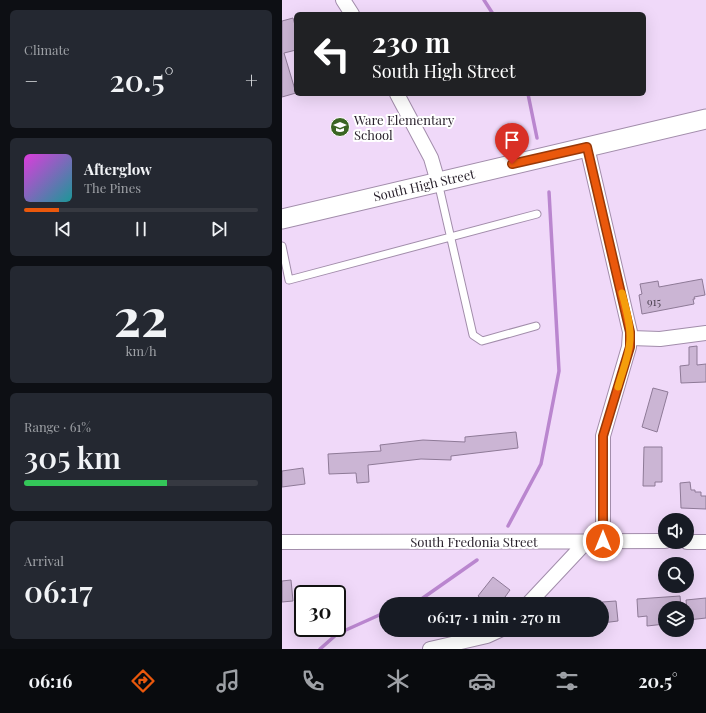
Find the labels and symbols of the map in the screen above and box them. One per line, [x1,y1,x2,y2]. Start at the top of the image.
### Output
place label: Ware Elementary School [353,111,455,143]
school or university icon: Ware Elementary School [329,116,351,138]
pin [495,123,529,164]
street label: South High Street [372,165,477,204]
house number: 915 [647,294,661,309]
position arrow [582,520,624,562]
street label: South Fredonia Street [410,533,538,550]
speed limit sign: 30 [294,585,346,637]

